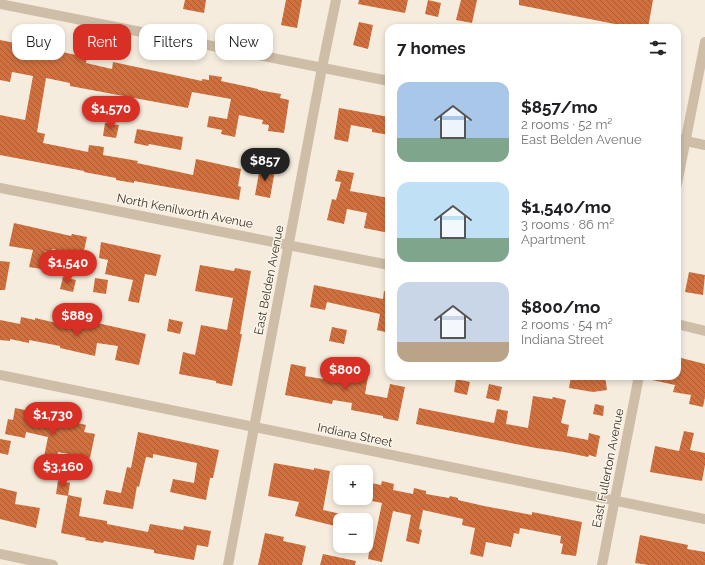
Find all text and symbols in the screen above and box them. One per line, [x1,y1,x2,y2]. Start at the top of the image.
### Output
chip: Buy [12,24,65,60]
chip: Rent [73,24,131,60]
chip: Filters [139,24,207,60]
chip: New [215,24,273,60]
icon: filters [647,37,669,59]
text: 7 homes [397,38,466,58]
pin: $1,570 [78,96,144,130]
text: $857/mo [521,97,598,117]
icon: home [429,98,477,146]
text: $1,570 [91,101,131,116]
text: 2 rooms · 52 m² [521,117,612,132]
text: East Belden Avenue [521,132,642,147]
pin: $857 [241,148,289,182]
text: $857 [250,153,280,168]
street label: North Kenilworth Avenue [116,191,254,231]
text: $1,540/mo [521,197,611,217]
icon: home [429,198,477,246]
text: 3 rooms · 86 m² [521,217,614,232]
street label: East Belden Avenue [252,224,286,336]
text: Apartment [521,232,585,247]
pin: $1,540 [35,250,101,284]
text: $1,540 [48,255,88,270]
text: $800/mo [521,297,600,317]
icon: home [429,298,477,346]
pin: $889 [53,303,101,337]
text: $889 [61,308,93,323]
text: 2 rooms · 54 m² [521,317,613,332]
text: Indiana Street [521,332,604,347]
pin: $800 [321,357,369,391]
text: $800 [329,362,361,377]
pin: $1,730 [20,402,86,436]
text: $1,730 [33,407,73,422]
street label: East Fullerton Avenue [590,407,626,529]
street label: Indiana Street [316,420,394,450]
pin: $3,160 [30,454,96,488]
text: $3,160 [43,459,83,474]
map controls [333,465,373,553]
button: + [333,465,373,505]
button: − [333,513,373,553]

